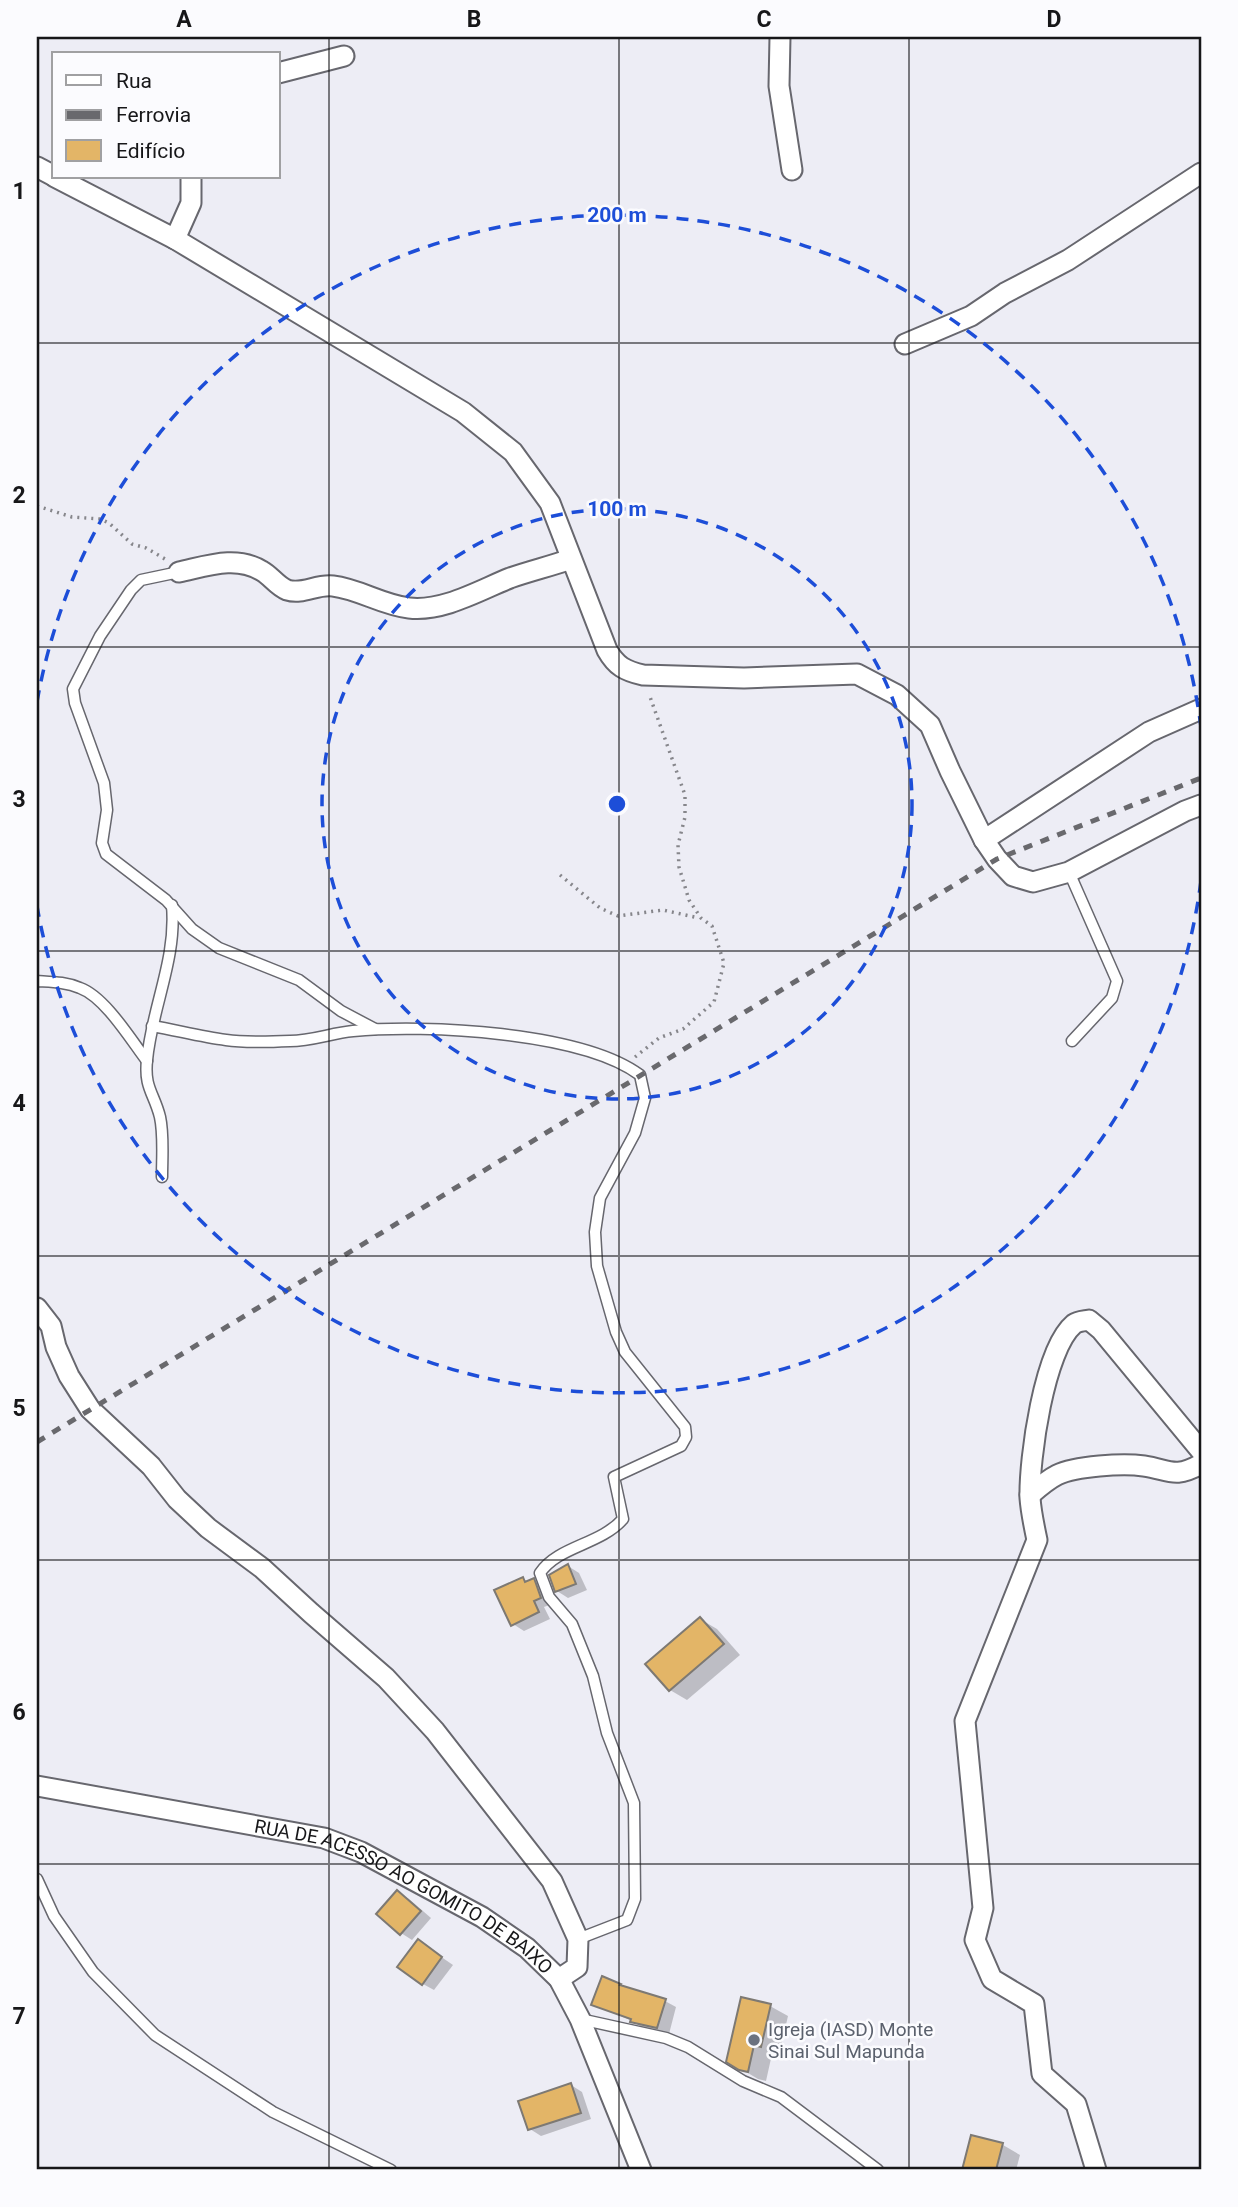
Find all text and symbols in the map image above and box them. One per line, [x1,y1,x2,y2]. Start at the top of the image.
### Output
text: A [176,6,192,33]
text: B [467,6,481,33]
text: C [756,6,772,33]
text: D [1047,6,1061,33]
legend [52,52,280,178]
text: Rua [116,69,152,93]
text: Ferrovia [116,103,191,127]
text: Edifício [116,139,185,163]
text: 1 [12,178,26,205]
text: 200 m [587,203,647,227]
text: 2 [12,482,26,509]
text: 100 m [587,497,647,521]
text: 3 [12,786,26,813]
centre of rings [605,792,629,816]
text: 4 [12,1090,26,1117]
text: 5 [12,1395,26,1422]
text: 6 [12,1699,26,1726]
street label: RUA DE ACESSO AO GOMITO DE BAIXO [253,1814,558,1978]
text: 7 [12,2003,26,2030]
place label: Igreja (IASD) Monte Sinai Sul Mapunda [768,2018,933,2063]
marker: Igreja (IASD) Monte Sinai Sul Mapunda [746,2032,762,2048]

